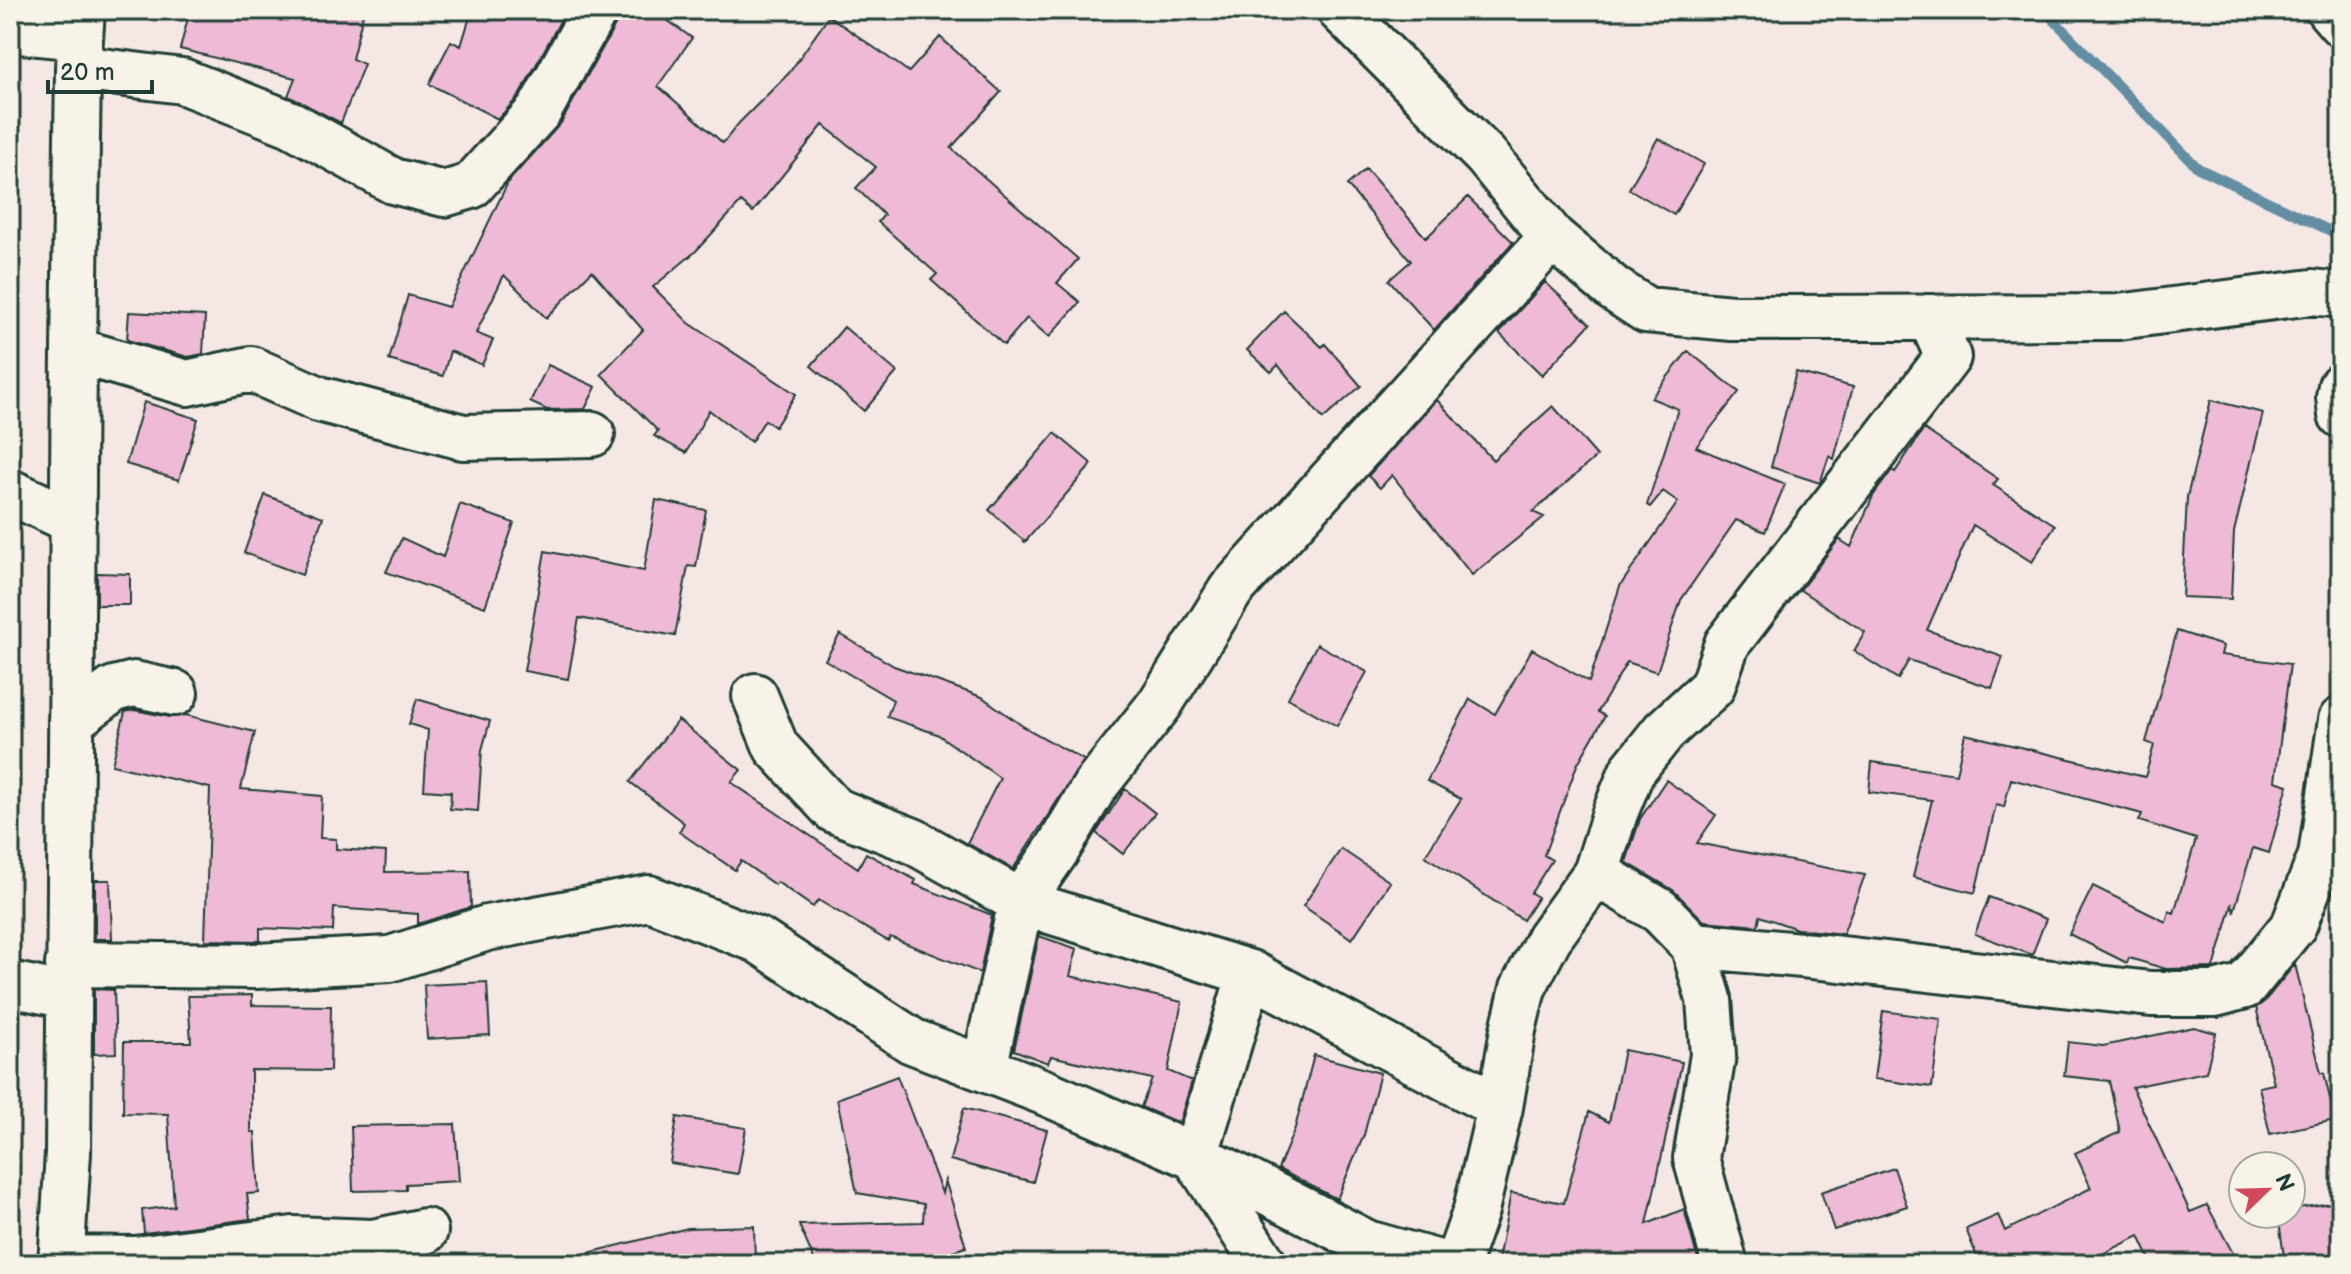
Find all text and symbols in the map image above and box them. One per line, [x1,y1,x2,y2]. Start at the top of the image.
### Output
scale bar [48,44,152,94]
text: 20 m [60,58,115,87]
north arrow [2227,1150,2307,1230]
text: N [2268,1170,2300,1196]

